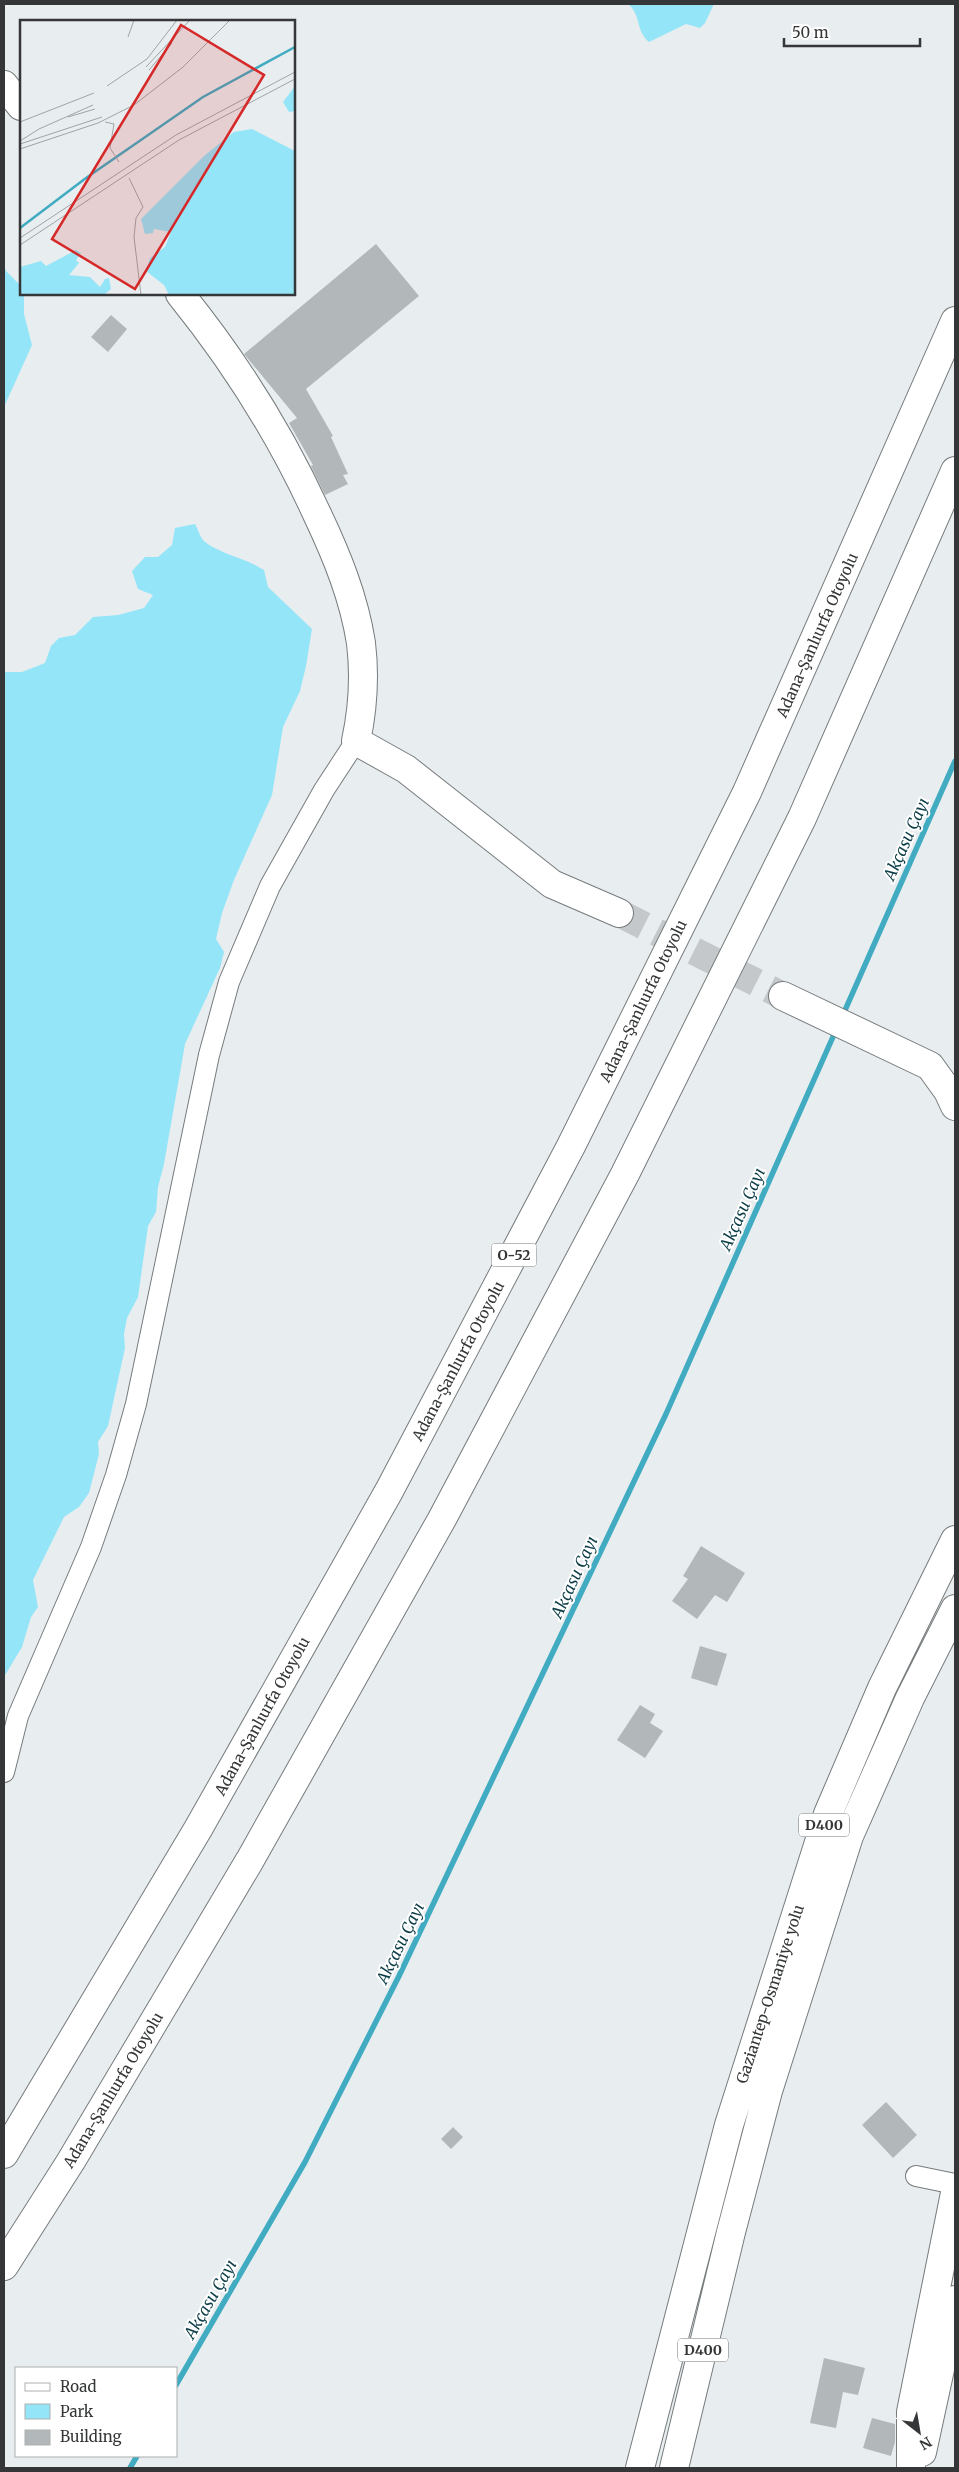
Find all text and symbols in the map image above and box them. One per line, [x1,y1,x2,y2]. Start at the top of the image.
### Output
scale bar [784,15,920,47]
inset map [20,20,295,295]
text: 50 m [792,23,829,42]
street label: Adana-Şanlıurfa Otoyolu [772,550,862,721]
water label: Akçasu Çayı [878,795,933,885]
street label: Adana-Şanlıurfa Otoyolu [595,917,691,1086]
water label: Akçasu Çayı [714,1165,769,1255]
road number: O-52 [492,1244,536,1266]
street label: Adana-Şanlıurfa Otoyolu [407,1278,508,1445]
water label: Akçasu Çayı [546,1533,602,1623]
street label: Adana-Şanlıurfa Otoyolu [210,1633,314,1799]
road number: D400 [799,1814,849,1836]
water label: Akçasu Çayı [371,1899,428,1989]
street label: Gaziantep-Osmaniye yolu [732,1902,808,2086]
street label: Adana-Şanlıurfa Otoyolu [58,2009,167,2172]
water label: Akçasu Çayı [178,2256,241,2344]
road number: D400 [678,2338,728,2362]
legend [15,2367,178,2457]
text: Road [60,2377,96,2396]
text: Park [60,2402,94,2421]
north arrow [894,2407,944,2457]
text: Building [60,2427,122,2446]
text: N [916,2433,935,2454]

